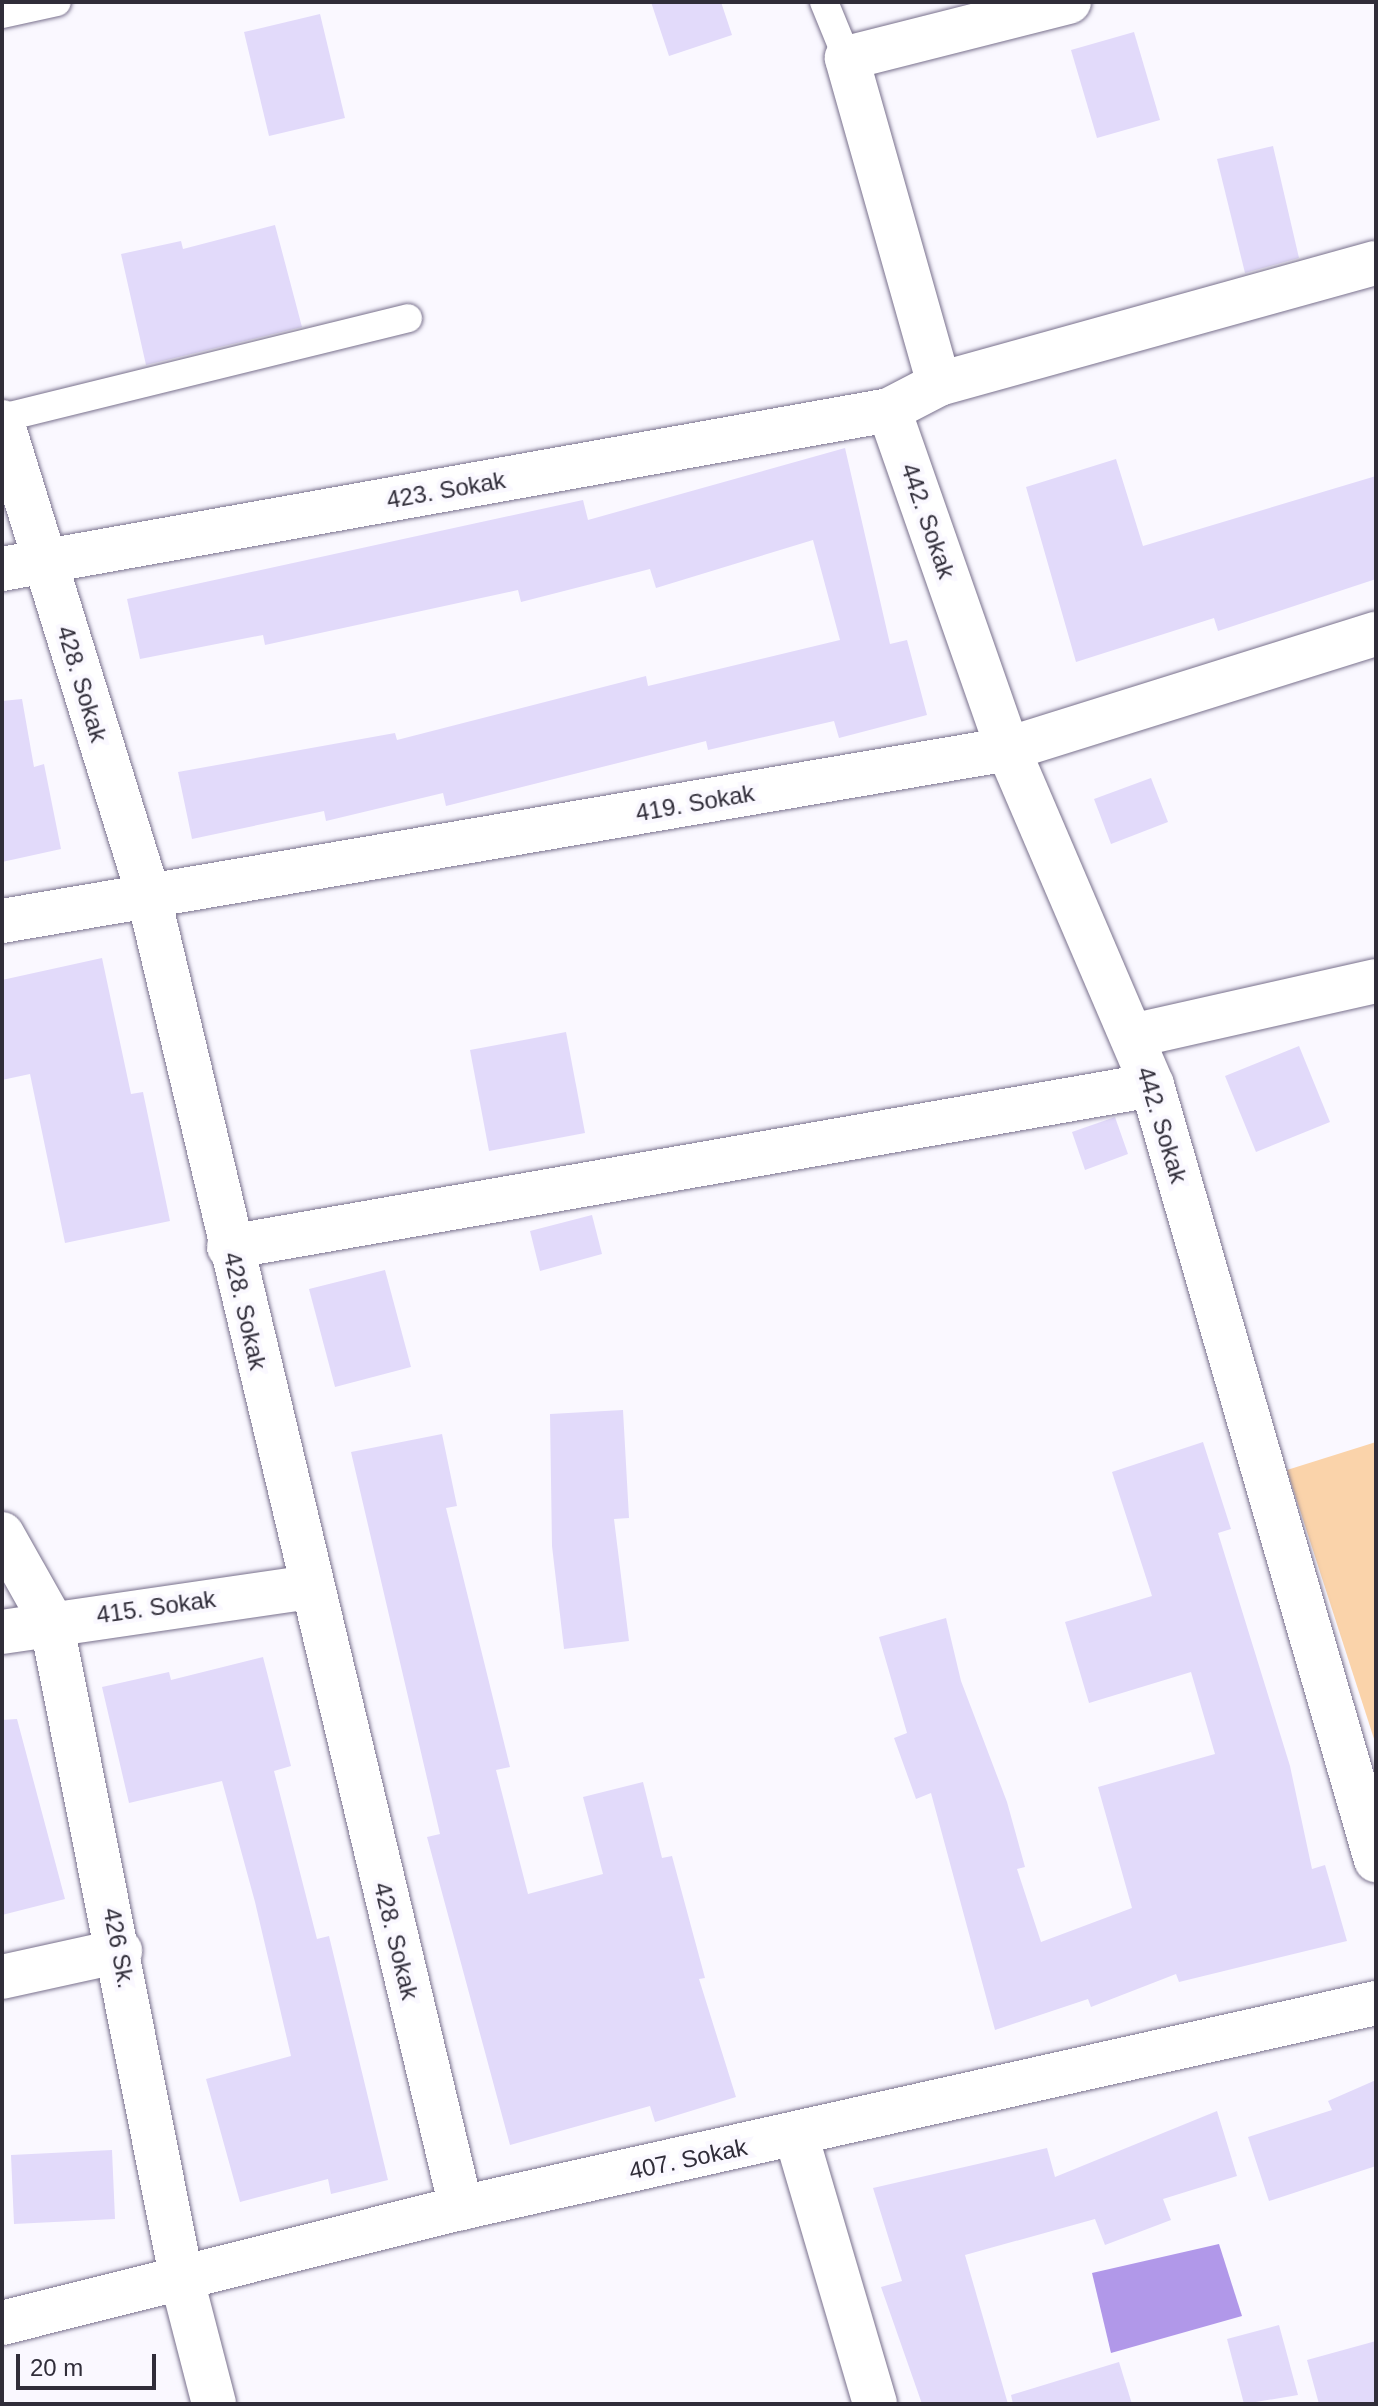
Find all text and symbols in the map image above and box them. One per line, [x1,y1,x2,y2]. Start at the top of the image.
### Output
street label: 442. Sokak [895,460,961,582]
street label: 423. Sokak [384,465,508,515]
street label: 428. Sokak [51,622,113,746]
street label: 419. Sokak [633,778,757,828]
street label: 442. Sokak [1131,1063,1193,1187]
street label: 428. Sokak [217,1249,273,1373]
street label: 415. Sokak [95,1584,217,1630]
street label: 428. Sokak [368,1879,424,2003]
street label: 426 Sk. [97,1905,141,1991]
street label: 407. Sokak [626,2132,750,2186]
scale bar [20,2338,160,2388]
text: 20 m [30,2354,83,2381]

